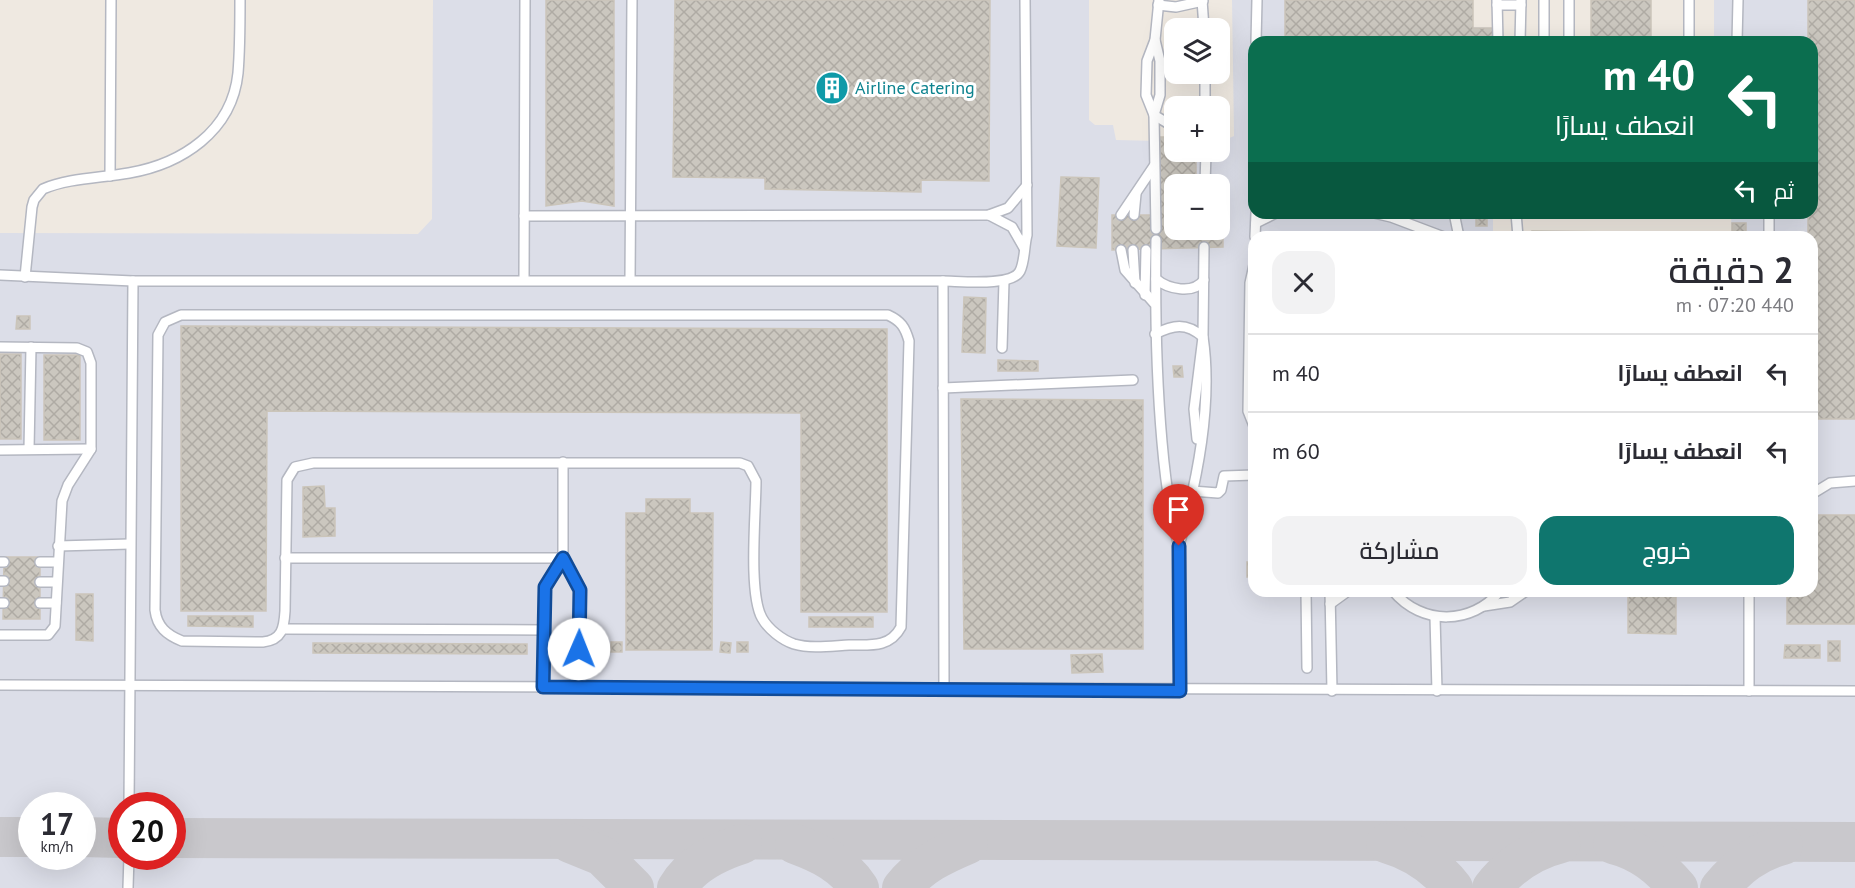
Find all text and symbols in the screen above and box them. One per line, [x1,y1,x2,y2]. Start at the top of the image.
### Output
map controls [1164,18,1230,240]
button: layers [1164,18,1230,84]
text: 40 m [1603,47,1695,102]
icon: left [1716,60,1794,138]
building icon: Airline Catering [814,70,850,106]
place label: Airline Catering [855,76,975,99]
button: + [1164,96,1230,162]
text: انعطف يسارًا [1555,108,1695,142]
button: − [1164,174,1230,240]
icon: left [1729,174,1762,207]
text: ثم [1774,177,1794,205]
text: 2 دقيقة [1669,246,1794,293]
button: close [1272,251,1335,314]
text: 440 m · 07:20 [1676,292,1794,318]
icon: left [1761,357,1794,390]
text: 40 m [1272,359,1320,387]
text: انعطف يسارًا [1617,359,1743,387]
icon: left [1761,435,1794,468]
text: 60 m [1272,437,1320,465]
text: انعطف يسارًا [1617,437,1743,465]
pin [1153,484,1204,546]
icon: arrive [1162,493,1195,526]
button: مشاركة [1272,516,1527,585]
button: خروج [1539,516,1794,585]
position arrow [547,617,611,681]
speed limit sign: 20 [108,792,186,870]
text: 17 [40,804,74,843]
text: km/h [41,837,73,856]

